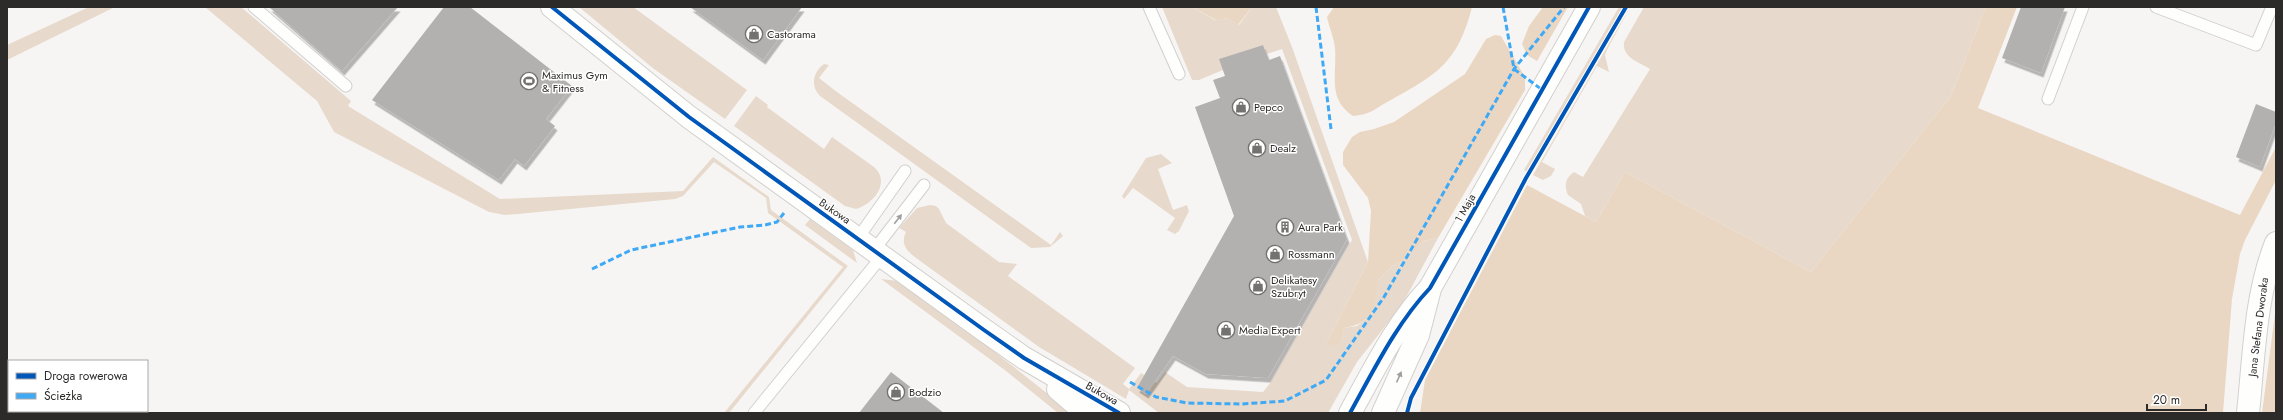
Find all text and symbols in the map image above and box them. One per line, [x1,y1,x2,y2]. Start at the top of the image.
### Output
shop icon: Castorama [744,24,764,44]
place label: Castorama [767,26,816,42]
place label: Maximus Gym & Fitness [542,67,608,96]
sports icon: Maximus Gym & Fitness [519,71,539,91]
shop icon: Pepco [1231,97,1251,117]
place label: Pepco [1254,99,1283,115]
shop icon: Dealz [1247,138,1267,158]
place label: Dealz [1270,140,1296,156]
street label: 1 Maja [1451,191,1479,225]
street label: Bukowa [816,194,854,228]
one-way arrow [894,213,902,224]
building icon: Aura Park [1275,217,1295,237]
place label: Aura Park [1298,219,1343,235]
shop icon: Rossmann [1265,244,1285,264]
place label: Rossmann [1288,246,1334,262]
place label: Delikatesy Szubryt [1271,272,1317,301]
shop icon: Delikatesy Szubryt [1248,276,1268,296]
street label: Jana Stefana Dworaka [2244,277,2272,379]
shop icon: Media Expert [1216,320,1236,340]
place label: Media Expert [1239,322,1301,338]
legend [8,360,148,412]
text: Droga rowerowa [44,367,128,385]
one-way arrow [1396,372,1402,383]
street label: Bukowa [1083,377,1121,409]
shop icon: Bodzio [886,382,906,402]
place label: Bodzio [909,384,941,400]
scale bar [2147,386,2206,412]
text: Ścieżka [44,387,82,405]
text: 20 m [2153,391,2180,409]

